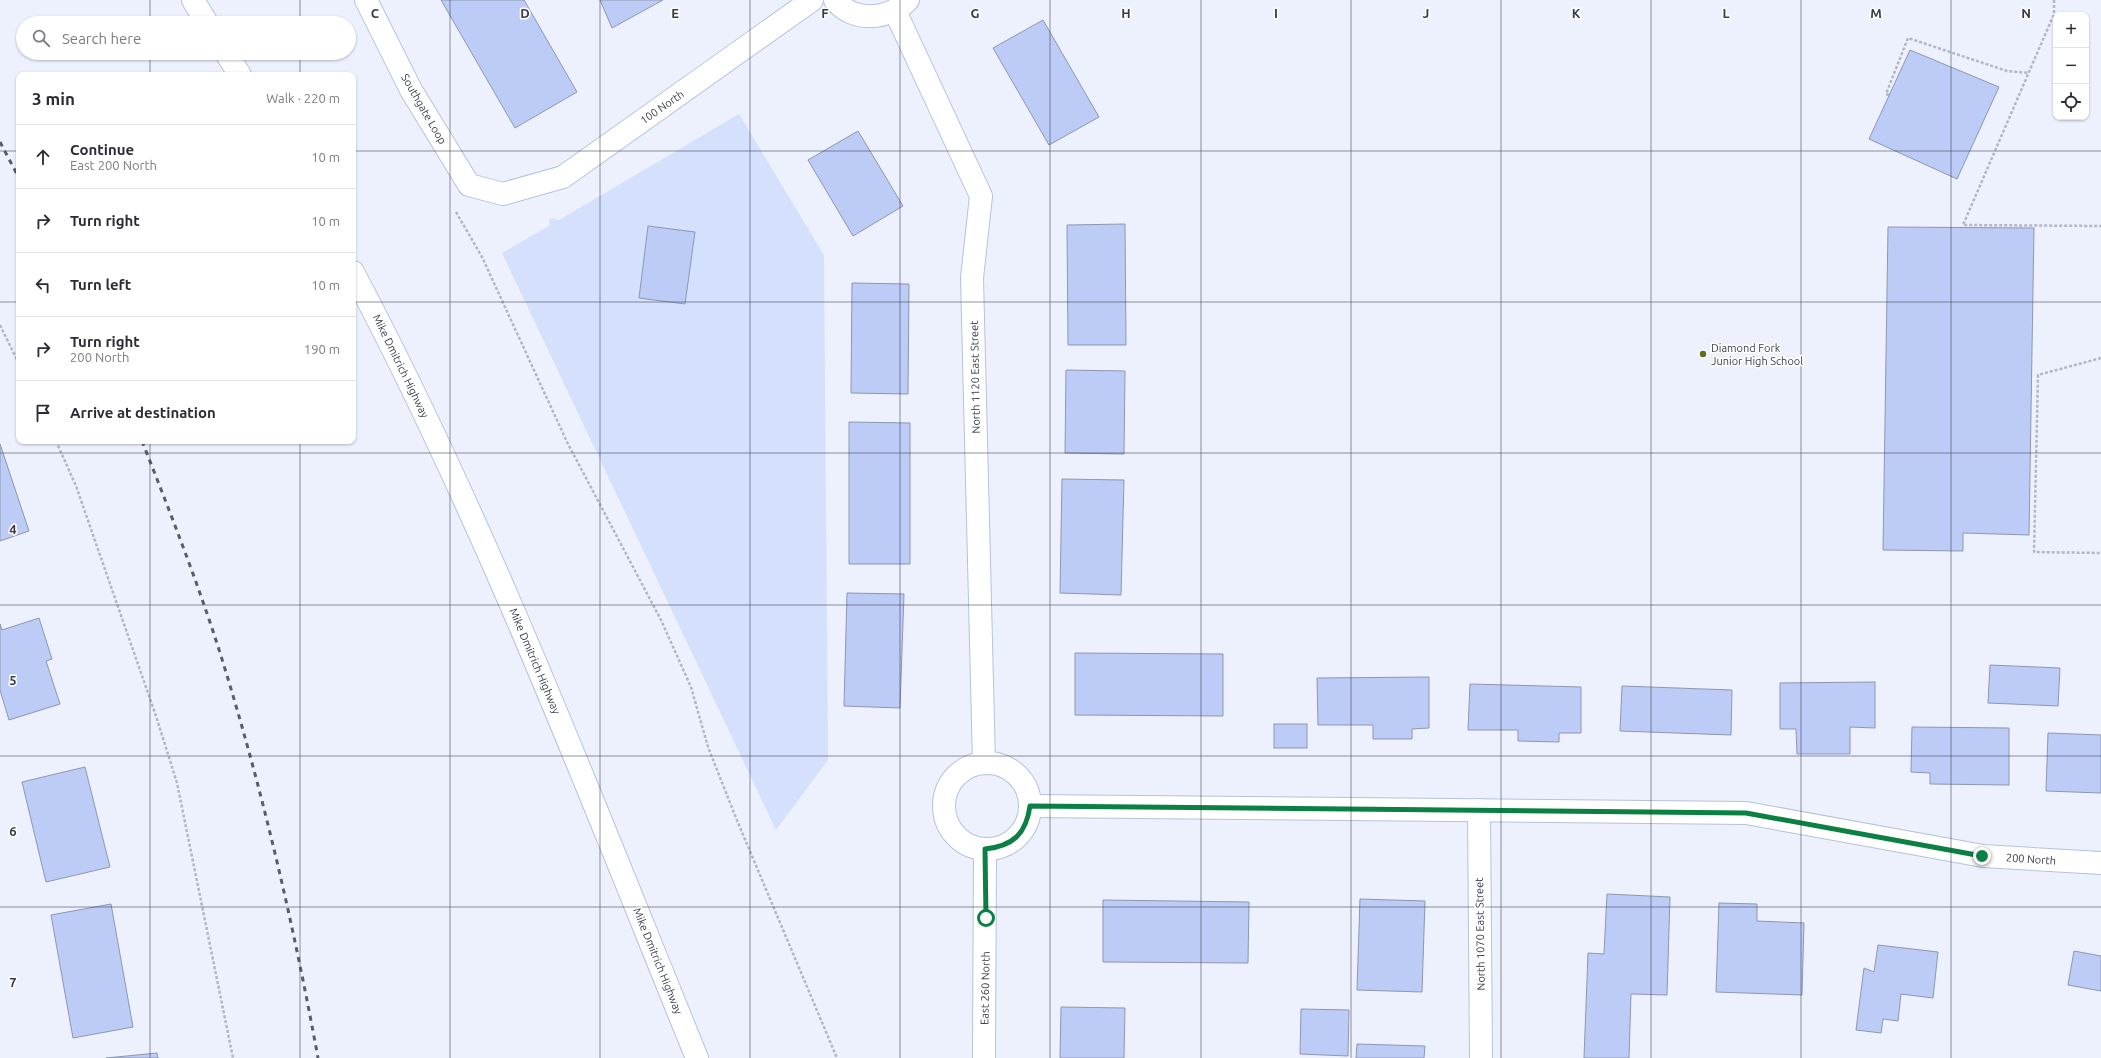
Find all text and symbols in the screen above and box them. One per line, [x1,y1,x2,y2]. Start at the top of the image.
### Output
text: C [371,6,380,20]
text: D [520,6,530,20]
text: E [671,6,679,20]
text: F [821,6,829,20]
text: G [971,6,980,20]
text: H [1121,6,1131,20]
text: I [1274,6,1278,20]
text: J [1423,6,1429,20]
text: K [1572,6,1581,20]
text: L [1722,6,1730,20]
text: M [1870,6,1882,20]
text: N [2021,6,2031,20]
map controls [2053,12,2089,120]
button: + [2053,12,2089,48]
search box [16,16,356,60]
icon: search [30,27,52,49]
text: Search here [62,30,141,47]
button: − [2053,48,2089,84]
street label: Southgate Loop [399,72,449,146]
button: locate [2053,84,2089,120]
street label: 100 North [638,88,686,126]
text: 3 min [32,89,75,108]
text: Walk · 220 m [266,91,340,105]
text: Continue [70,141,134,158]
icon: ahead [32,146,54,168]
text: 10 m [311,150,340,164]
text: East 200 North [70,158,157,172]
icon: right [32,210,54,232]
text: Turn right [70,212,140,229]
text: 10 m [311,214,340,228]
icon: left [32,274,54,296]
text: Turn left [70,276,131,293]
text: 10 m [311,278,340,292]
street label: Mike Dmitrich Highway [371,312,432,420]
street label: North 1120 East Street [968,320,982,434]
text: Turn right [70,333,140,350]
icon: right [32,338,54,360]
text: 190 m [304,342,340,356]
place label: Diamond Fork Junior High School [1711,342,1803,367]
marker: Diamond Fork Junior High School [1698,349,1708,359]
text: 200 North [70,350,129,364]
icon: arrive [32,402,54,424]
text: Arrive at destination [70,404,216,421]
text: 4 [9,522,17,536]
street label: Mike Dmitrich Highway [507,606,563,716]
text: 5 [9,673,17,687]
text: 6 [9,824,17,838]
route end [1973,847,1991,865]
street label: 200 North [2006,851,2056,867]
street label: North 1070 East Street [1473,877,1487,991]
street label: Mike Dmitrich Highway [631,906,685,1017]
route start [977,909,995,927]
street label: East 260 North [978,951,992,1025]
text: 7 [9,975,17,989]

